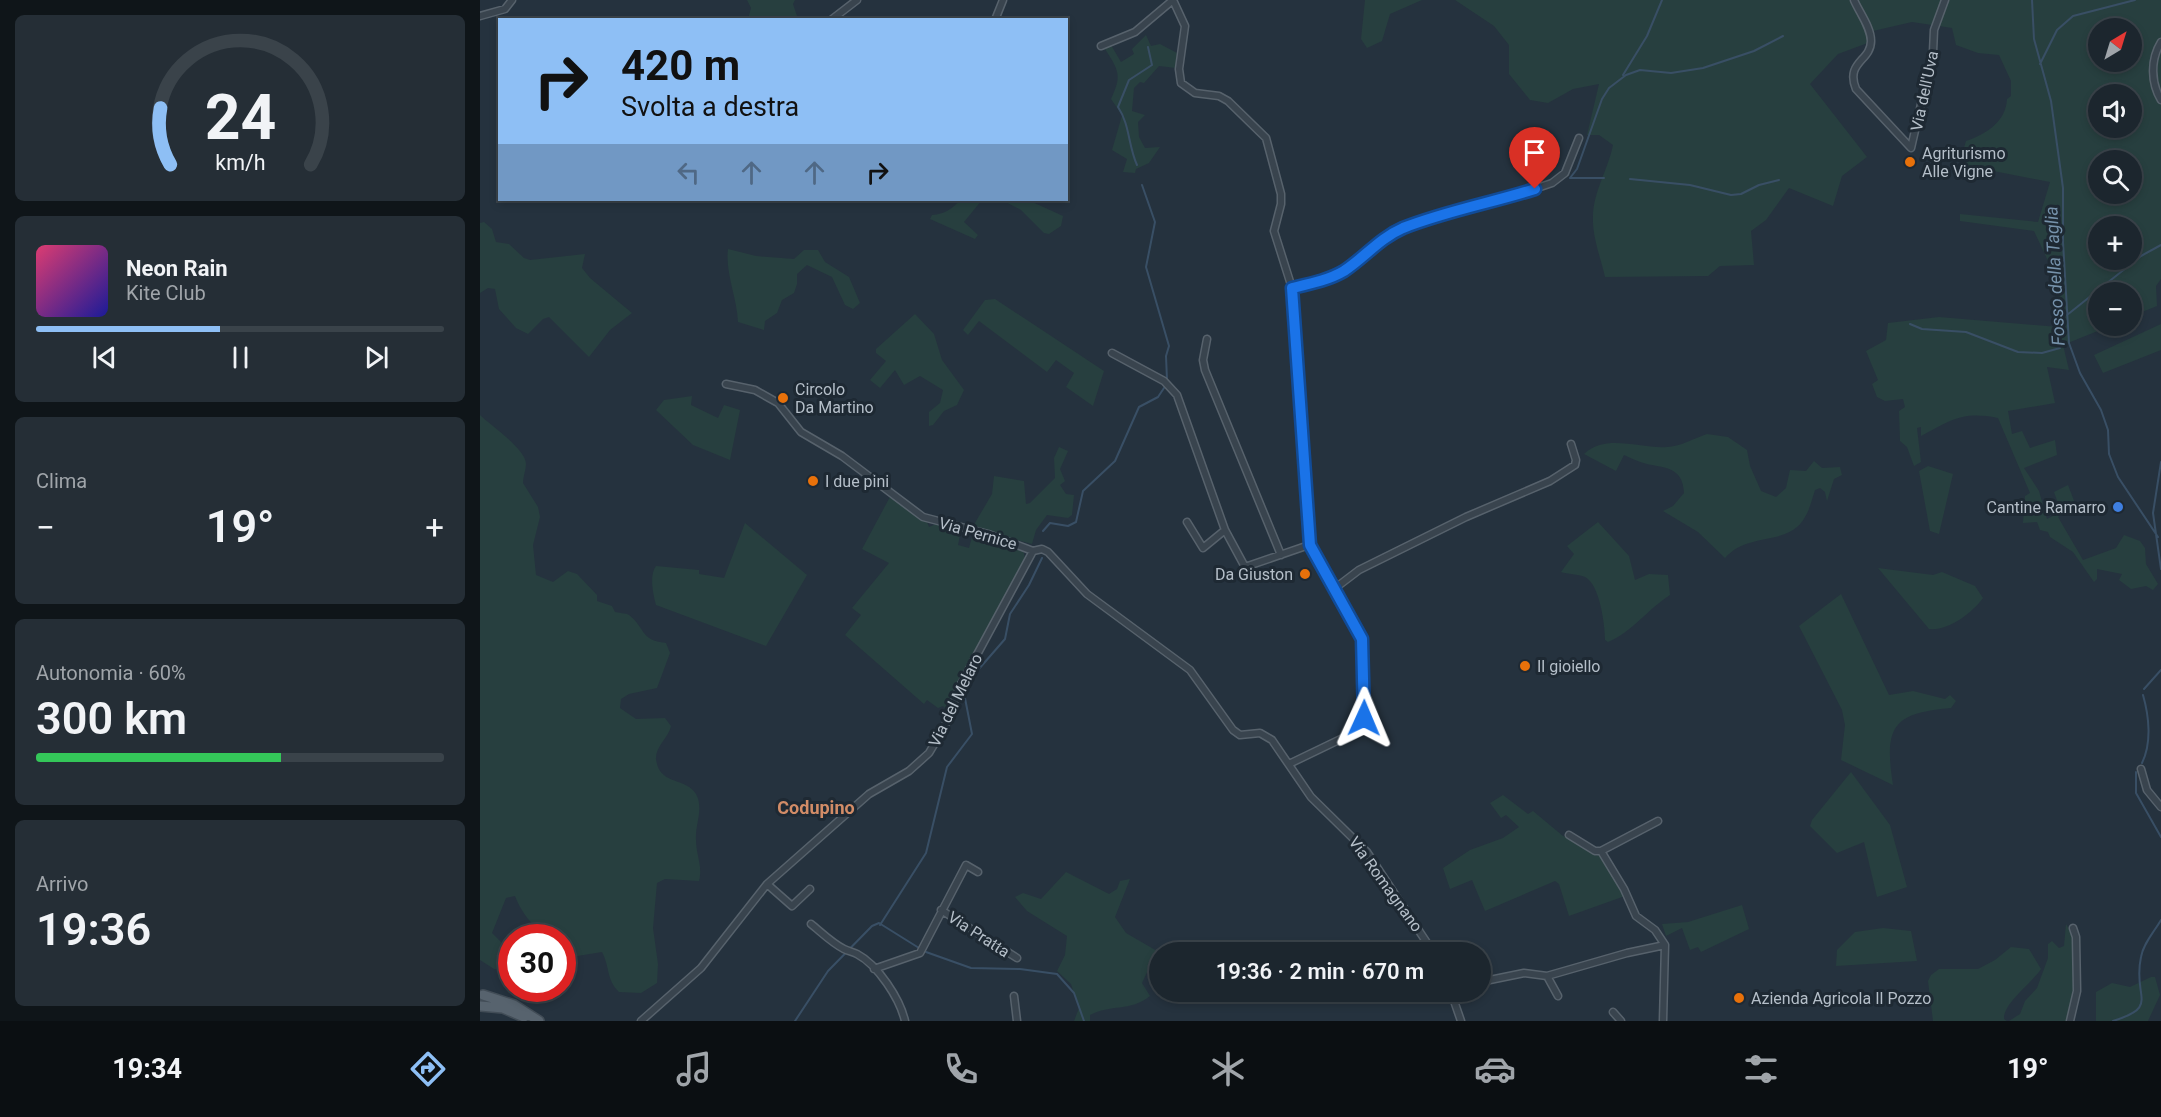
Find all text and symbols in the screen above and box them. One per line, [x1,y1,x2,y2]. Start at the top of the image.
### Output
north arrow [2088,18,2142,72]
map controls [2088,18,2142,336]
text: 420 m [621,41,740,90]
icon: right [522,42,600,120]
street label: Via dell'Uva [1907,49,1942,133]
text: 24 [204,81,276,154]
button: sound [2088,84,2142,138]
text: Svolta a destra [621,91,799,123]
pin [1509,127,1560,189]
icon: arrive [1518,136,1551,169]
place label: Agriturismo Alle Vigne [1922,144,2006,181]
text: km/h [215,150,265,175]
button: search [2088,150,2142,204]
marker: Agriturismo Alle Vigne [1903,155,1917,169]
icon: left [672,156,705,189]
icon: ahead [735,156,768,189]
icon: ahead [798,156,831,189]
icon: right [861,156,894,189]
water label: Fosso della Taglia [2040,206,2069,346]
button: + [2088,216,2142,270]
text: Neon Rain [126,256,228,281]
text: Kite Club [126,281,206,305]
button: − [2088,282,2142,336]
icon: previous [88,341,121,374]
icon: pause [224,341,257,374]
icon: next [360,341,393,374]
place label: Circolo Da Martino [795,380,874,417]
marker: Circolo Da Martino [776,391,790,405]
text: Clima [36,469,87,493]
place label: I due pini [825,472,889,491]
marker: I due pini [806,474,820,488]
place label: Cantine Ramarro [1987,498,2106,517]
text: 19° [206,500,274,553]
marker: Cantine Ramarro [2111,500,2125,514]
text: − [36,508,55,547]
text: + [425,508,444,547]
street label: Via Pernice [937,513,1019,554]
place label: Da Giuston [1215,565,1293,584]
marker: Da Giuston [1298,567,1312,581]
street label: Via del Melaro [925,650,986,750]
place label: Il gioiello [1537,657,1601,676]
marker: Il gioiello [1518,659,1532,673]
text: Autonomia · 60% [36,661,186,685]
position arrow [1332,686,1396,750]
text: 300 km [36,692,187,745]
district label: Codupino [777,797,855,818]
street label: Via Romagnano [1345,833,1426,936]
text: Arrivo [36,872,88,896]
text: 19:36 [36,903,151,956]
street label: Via Pratta [944,907,1013,961]
speed limit sign: 30 [498,924,576,1002]
text: 19:36 · 2 min · 670 m [1216,959,1424,984]
place label: Azienda Agricola Il Pozzo [1751,989,1931,1008]
marker: Azienda Agricola Il Pozzo [1732,991,1746,1005]
icon: directions [407,1048,449,1090]
icon: music [673,1048,715,1090]
icon: phone [940,1048,982,1090]
icon: climate [1207,1048,1249,1090]
icon: car [1474,1048,1516,1090]
icon: filters [1740,1048,1782,1090]
text: 19:34 [112,1053,182,1085]
text: 19° [2007,1053,2049,1085]

